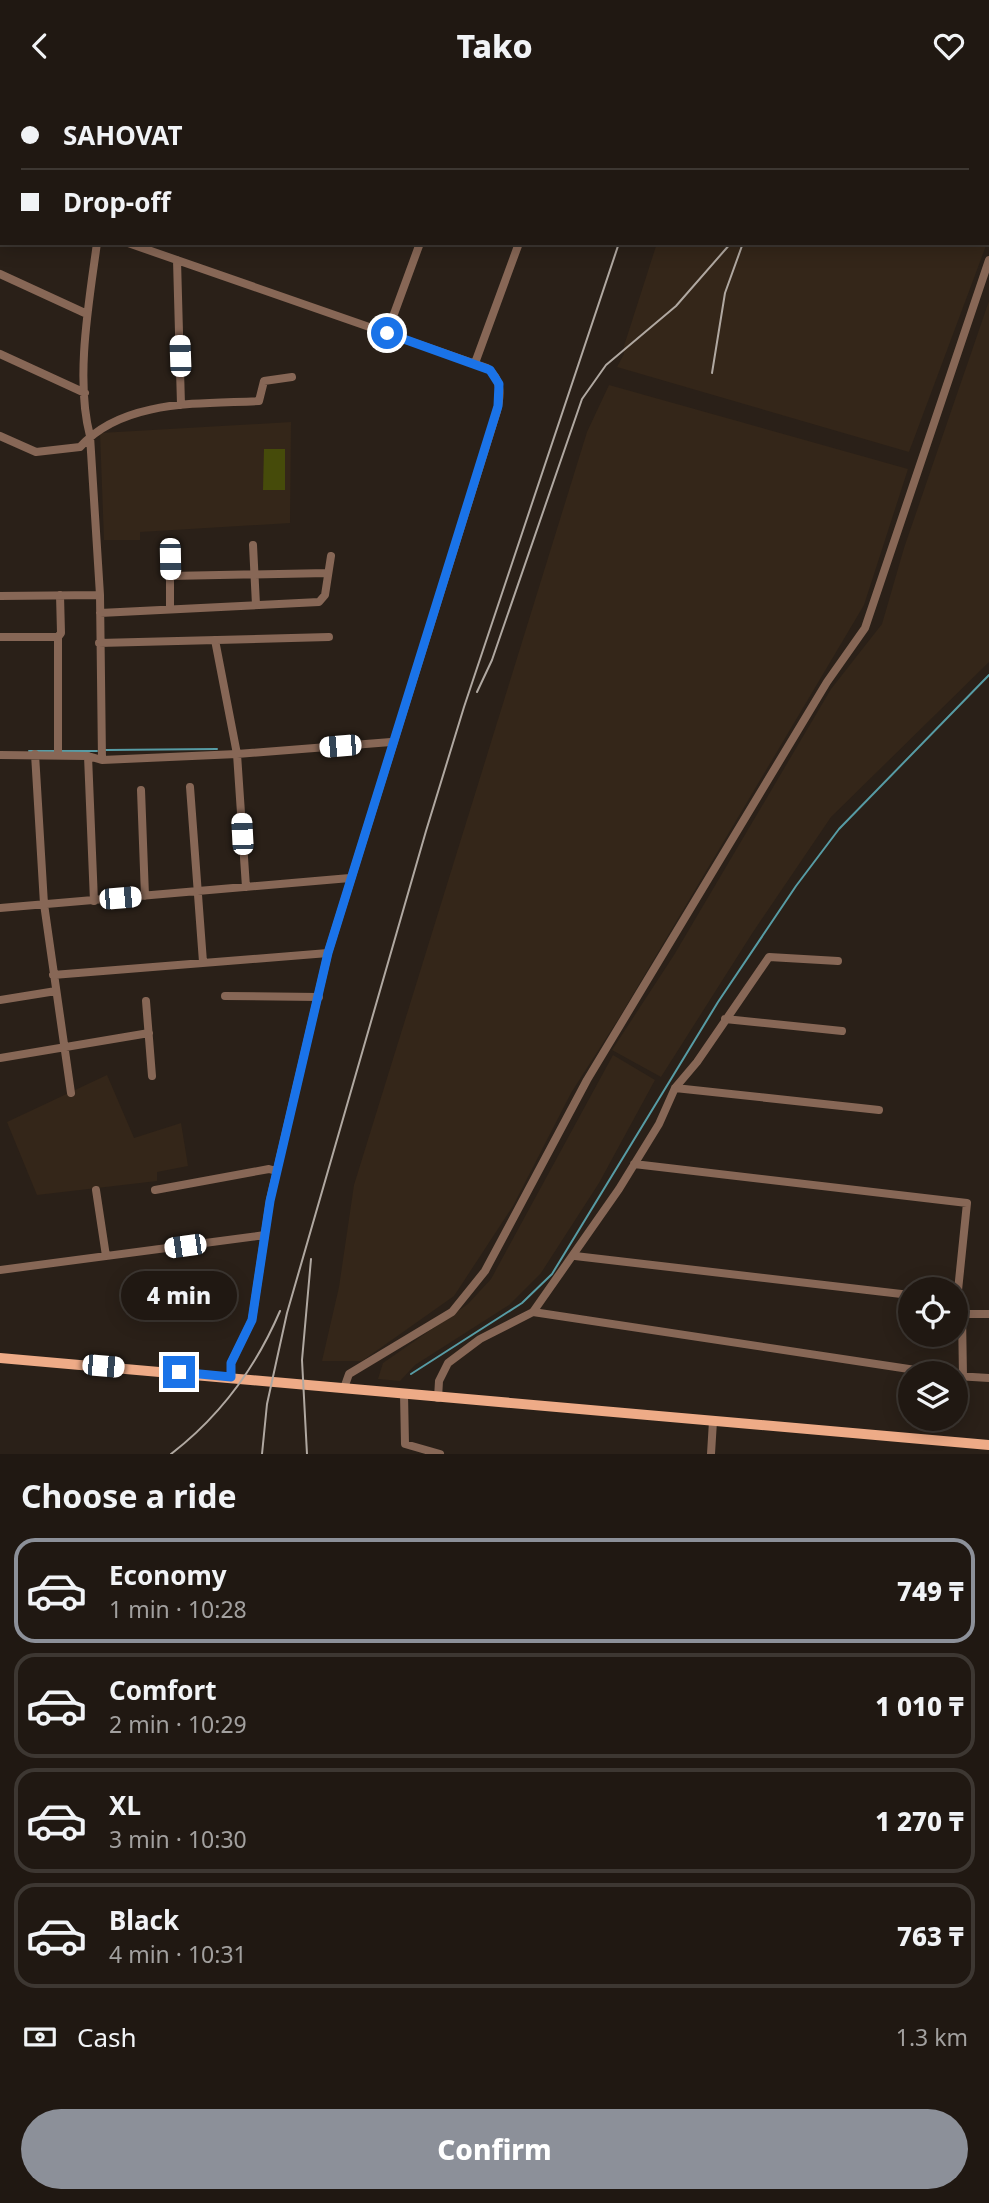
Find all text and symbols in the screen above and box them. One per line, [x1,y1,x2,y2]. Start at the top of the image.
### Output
text: Tako [456,24,533,67]
icon: back [21,27,59,65]
icon: heart [930,27,968,65]
text: SAHOVAT [63,117,183,153]
text: Drop-off [63,184,170,220]
route start [371,317,403,349]
car [169,335,192,377]
car [160,538,181,580]
car [319,734,362,758]
car [231,812,254,856]
car [99,886,142,910]
car [163,1233,208,1259]
callout: 4 min [121,1271,237,1319]
map controls [898,1277,968,1431]
button: locate [898,1277,968,1347]
text: 4 min [147,1279,211,1311]
car [82,1354,125,1378]
route end [163,1356,195,1388]
button: layers [898,1361,968,1431]
text: Choose a ride [21,1474,237,1517]
text: Economy [109,1557,227,1593]
icon: car [25,1559,88,1622]
text: 749 ₸ [897,1573,964,1609]
text: 1 min · 10:28 [109,1593,247,1625]
text: Comfort [109,1672,217,1708]
icon: car [25,1674,88,1737]
text: 1 010 ₸ [875,1688,964,1724]
text: 2 min · 10:29 [109,1708,247,1740]
text: XL [109,1787,141,1823]
icon: car [25,1789,88,1852]
text: 1 270 ₸ [875,1803,964,1839]
text: 3 min · 10:30 [109,1823,247,1855]
text: Black [109,1902,179,1938]
icon: car [25,1904,88,1967]
text: 763 ₸ [897,1918,964,1954]
text: 4 min · 10:31 [109,1938,247,1970]
icon: cash [21,2018,59,2056]
text: Cash [77,2019,137,2055]
text: 1.3 km [896,2021,968,2053]
button: Confirm [21,2109,968,2189]

